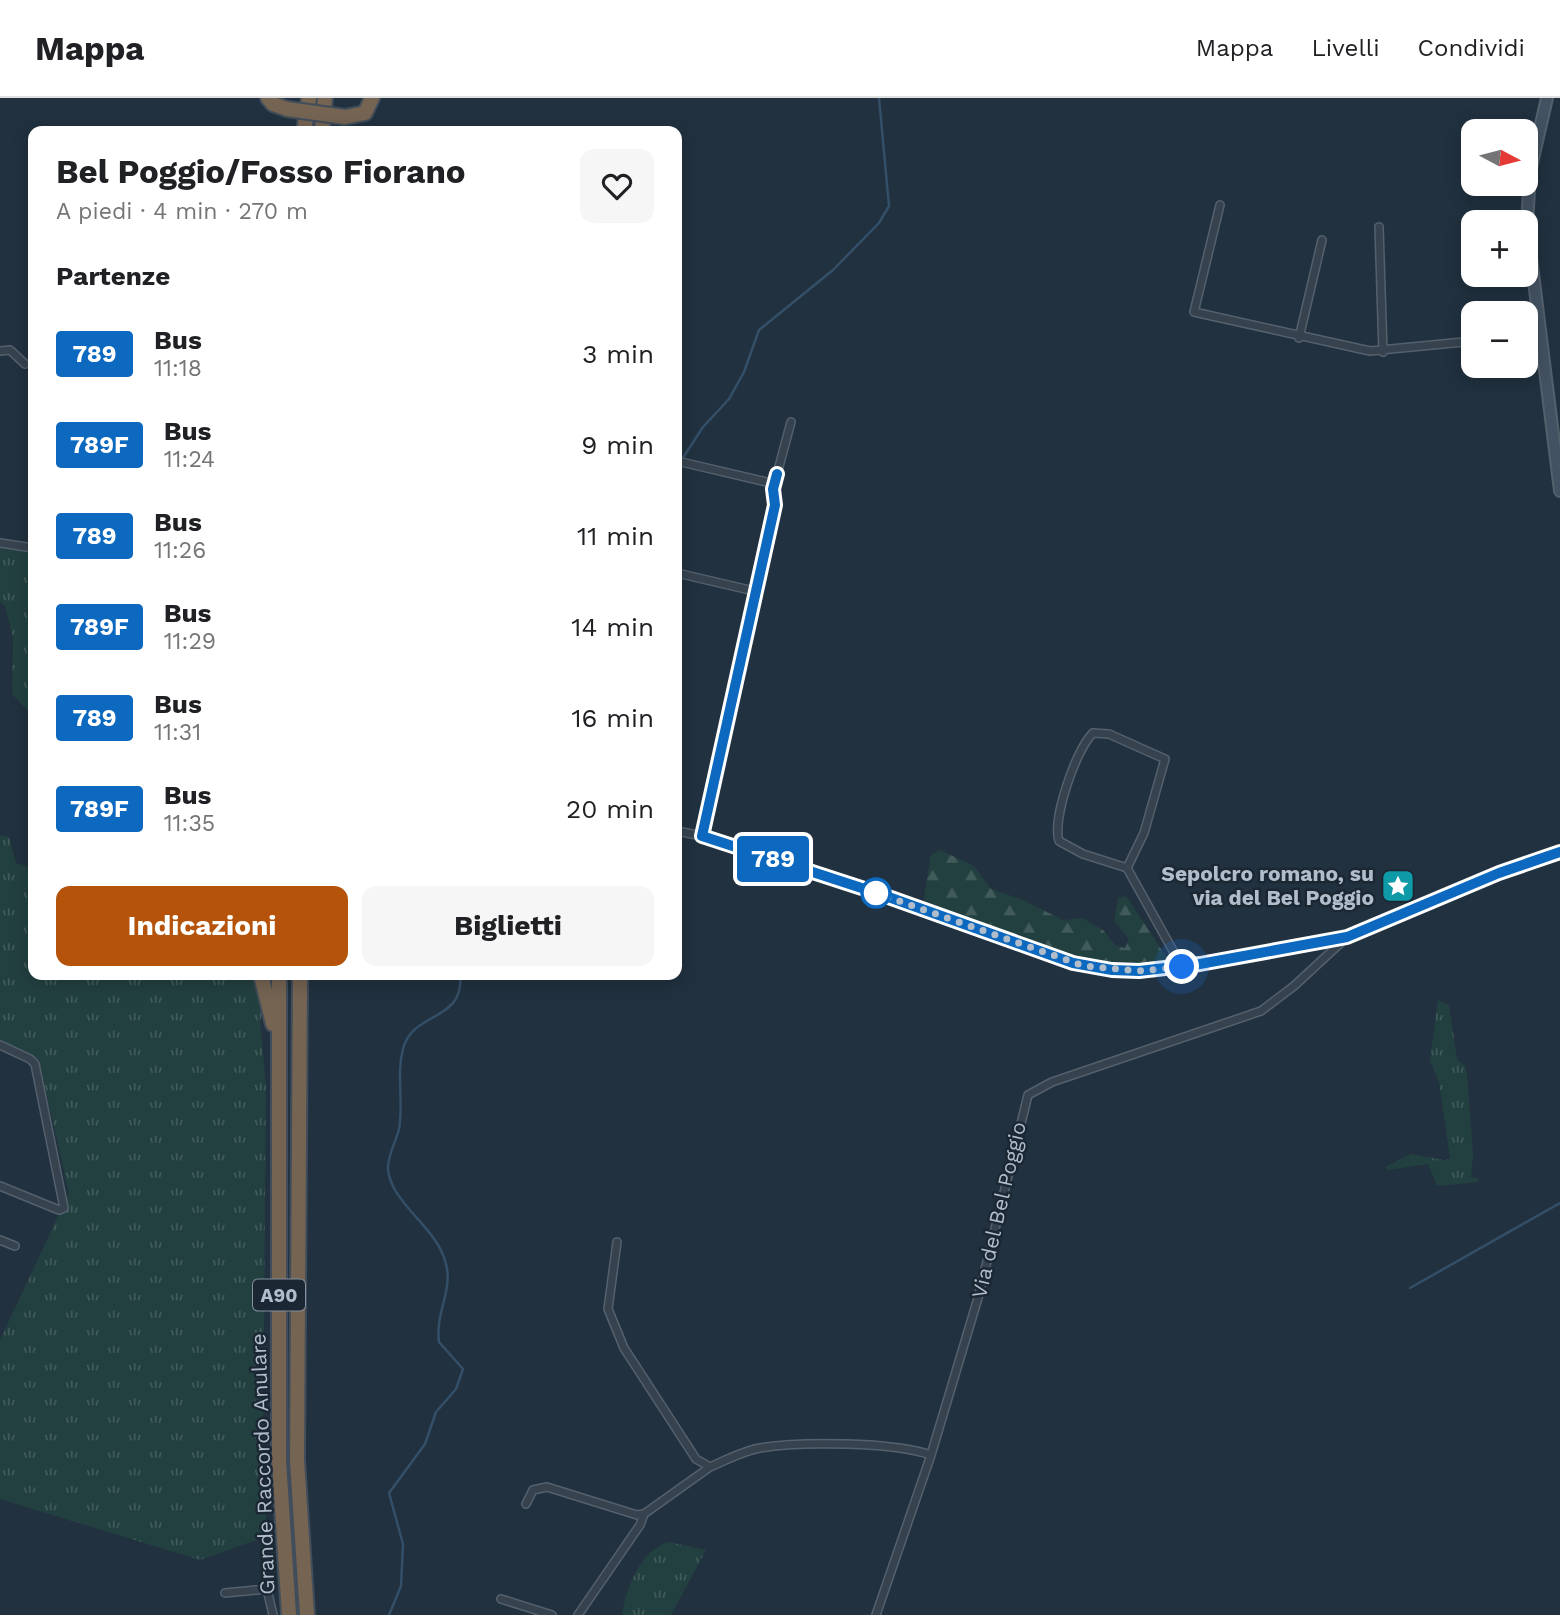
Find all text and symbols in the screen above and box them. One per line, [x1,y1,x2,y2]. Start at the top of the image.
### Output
text: Mappa [35,29,144,68]
text: Mappa [1196,34,1273,62]
text: Livelli [1311,34,1380,62]
text: Condividi [1418,34,1525,62]
north arrow [1461,119,1538,196]
map controls [1461,119,1538,378]
button: heart [580,149,654,223]
text: Bel Poggio/Fosso Fiorano [56,152,466,191]
text: A piedi · 4 min · 270 m [56,198,308,225]
button: + [1461,210,1538,287]
text: Partenze [56,261,170,291]
button: − [1461,301,1538,378]
text: Bus [154,325,202,355]
text: 3 min [582,339,654,369]
text: 789 [73,340,116,368]
text: 11:18 [154,355,202,382]
text: Bus [164,416,211,446]
text: 9 min [581,430,654,460]
text: 789F [70,431,129,459]
text: 11:24 [164,446,215,473]
text: Bus [154,507,202,537]
text: 11 min [577,521,654,551]
text: 789 [73,522,116,550]
text: 11:26 [154,537,206,564]
text: Bus [164,598,211,628]
text: 14 min [571,612,654,642]
text: 789F [70,613,129,641]
text: 11:29 [164,628,216,655]
text: Bus [154,689,202,719]
text: 16 min [571,703,654,733]
text: 789 [73,704,116,732]
text: 11:31 [154,719,201,746]
text: Bus [164,780,211,810]
text: 20 min [566,794,654,824]
text: 789F [70,795,129,823]
text: 11:35 [164,810,215,837]
line badge: 789 [733,836,813,882]
text: 789 [751,845,795,873]
place label: Sepolcro romano, su via del Bel Poggio [1161,861,1374,910]
place icon: Sepolcro romano, su via del Bel Poggio [1379,867,1417,905]
unlabelled marker [861,878,891,908]
button: Indicazioni [56,886,348,966]
button: Biglietti [362,886,654,966]
your location [1164,949,1199,984]
street label: Via del Bel Poggio [966,1119,1031,1301]
road number: A90 [253,1280,305,1310]
street label: Grande Raccordo Anulare [245,1333,280,1595]

